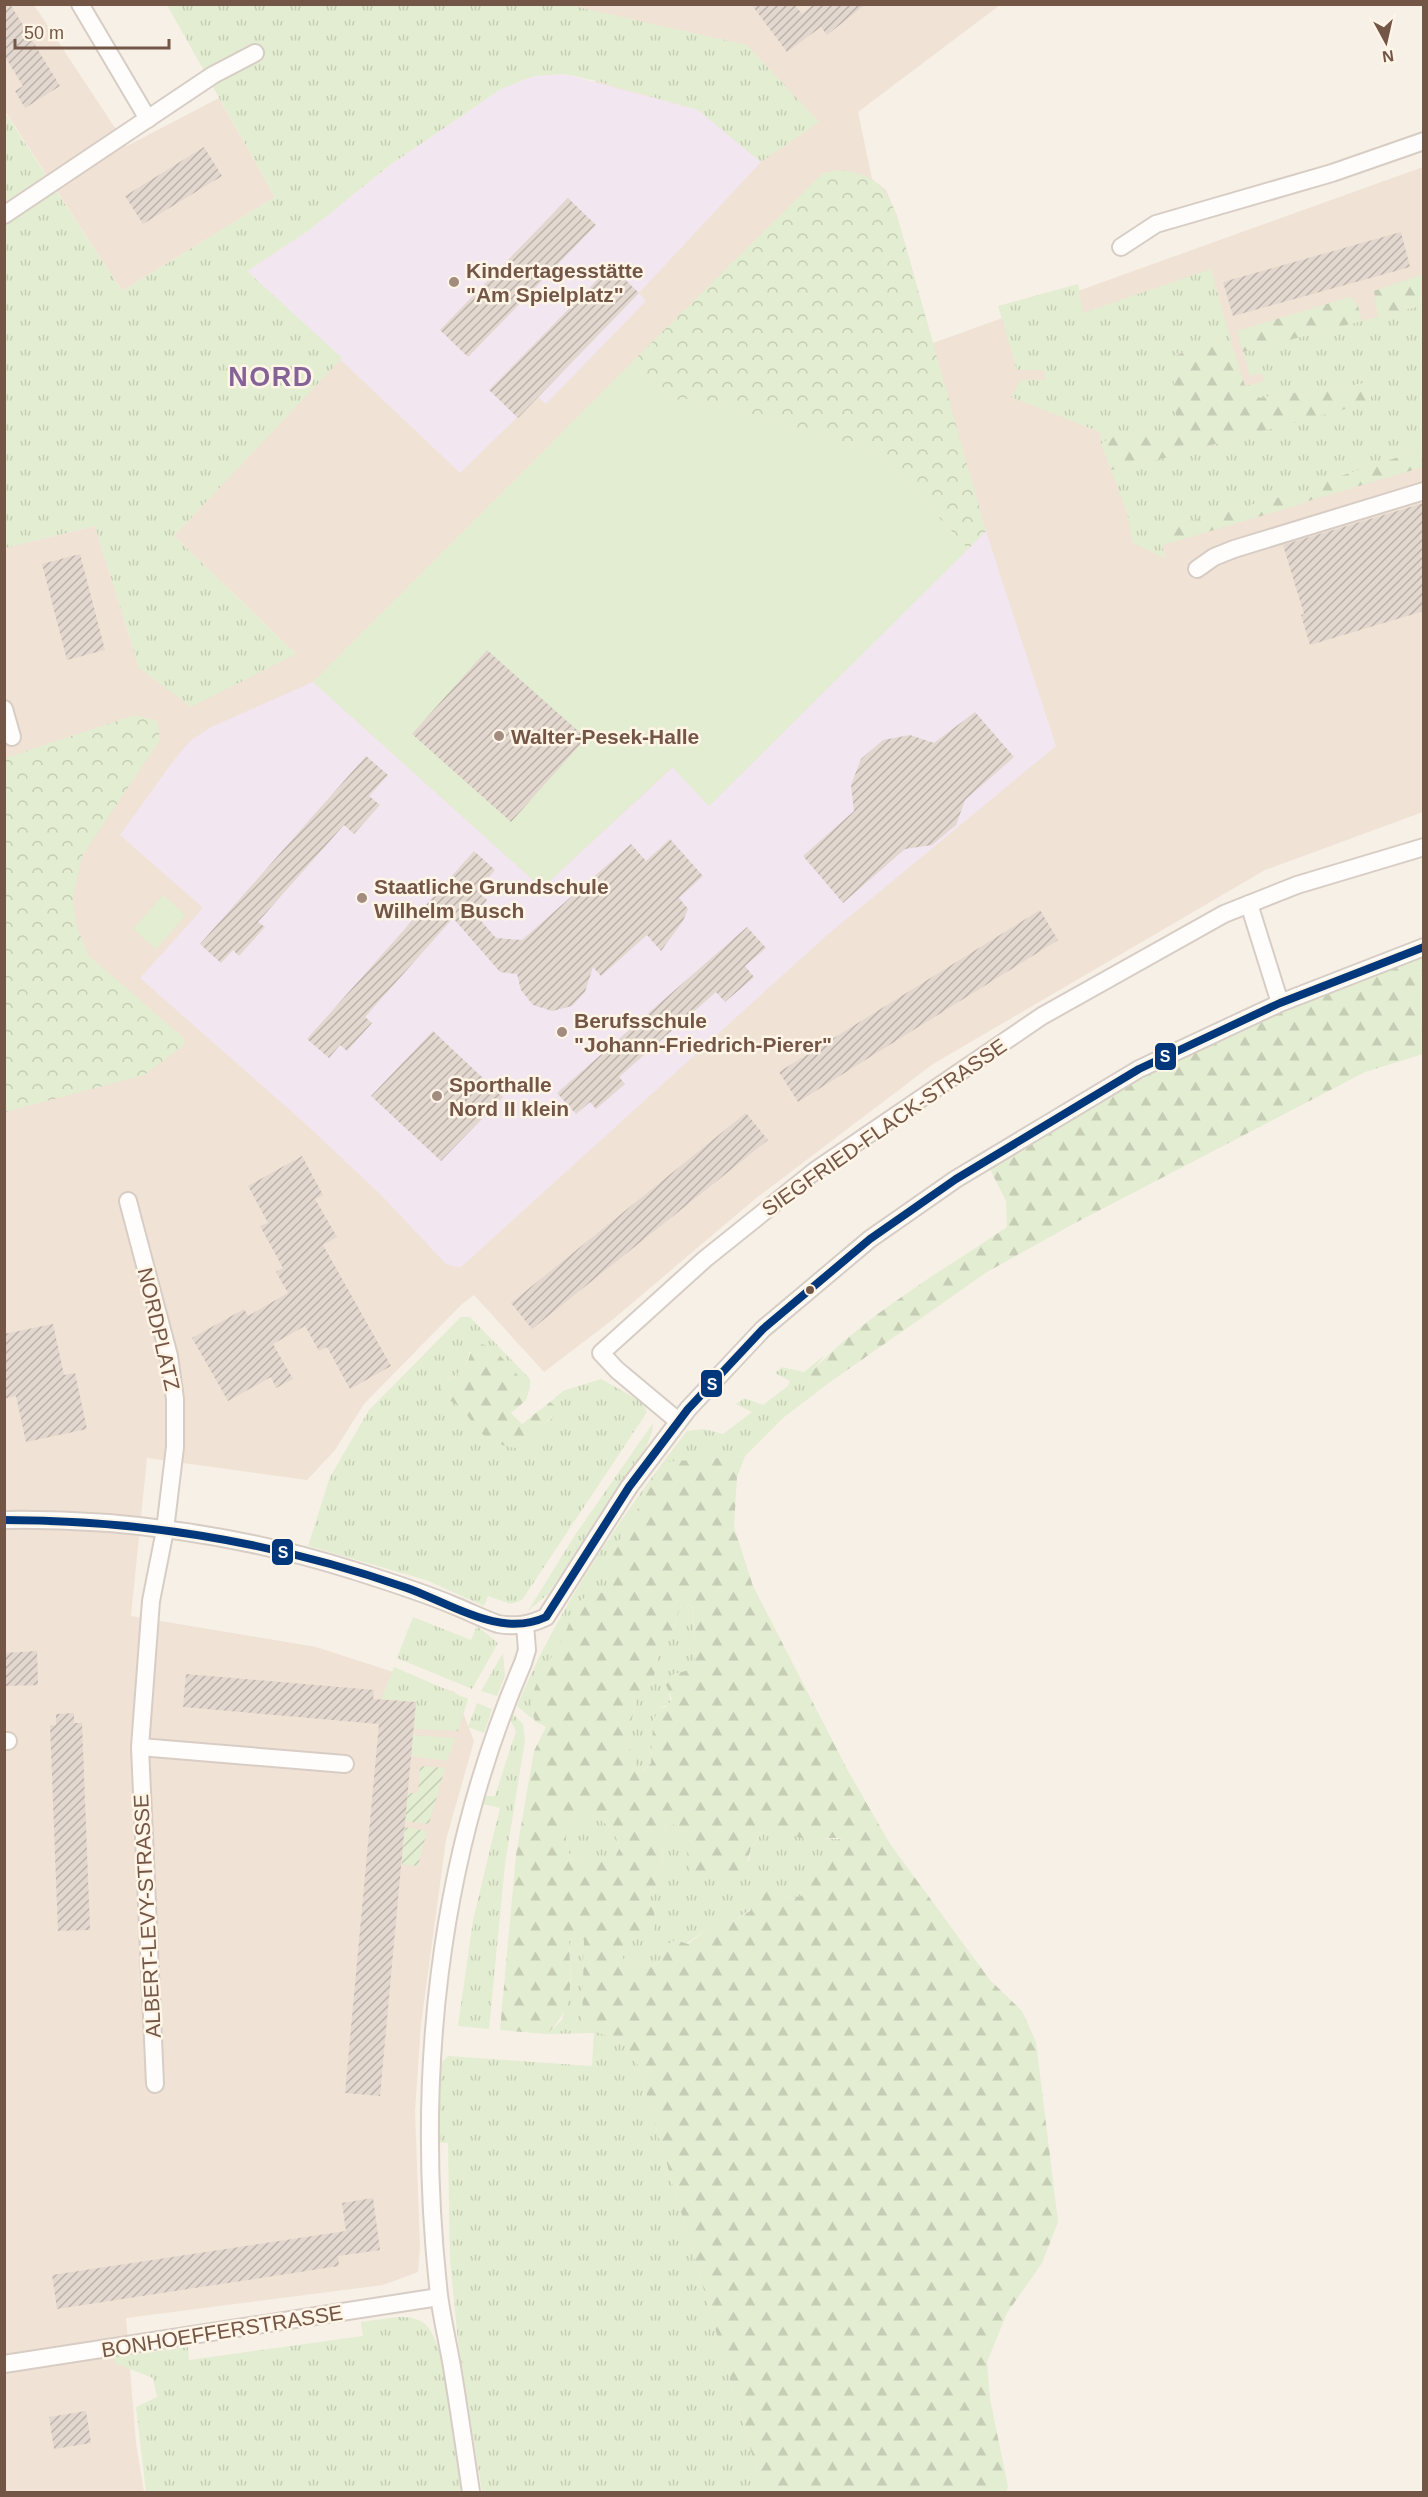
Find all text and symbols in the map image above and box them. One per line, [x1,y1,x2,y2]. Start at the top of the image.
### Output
scale bar [15,12,170,50]
north arrow [1356,12,1416,72]
text: 50 m [24,23,64,43]
text: N [1381,47,1395,66]
place label: Kindertagesstätte "Am Spielplatz" [466,259,643,306]
marker: Kindertagesstätte "Am Spielplatz" [447,275,461,289]
district label: NORD [228,362,314,392]
place label: Walter-Pesek-Halle [511,725,699,748]
marker: Walter-Pesek-Halle [492,729,506,743]
place label: Staatliche Grundschule Wilhelm Busch [374,875,609,922]
marker: Staatliche Grundschule Wilhelm Busch [355,891,369,905]
place label: Berufsschule "Johann-Friedrich-Pierer" [574,1009,832,1056]
marker: Berufsschule "Johann-Friedrich-Pierer" [555,1025,569,1039]
street label: SIEGFRIED-FLACK-STRASSE [757,1034,1011,1220]
line badge: S [1154,1042,1177,1071]
text: S [1160,1048,1171,1065]
place label: Sporthalle Nord II klein [449,1073,569,1120]
marker: Sporthalle Nord II klein [430,1089,444,1103]
street label: NORDPLATZ [134,1265,184,1393]
unlabelled marker [804,1284,816,1296]
line badge: S [700,1369,723,1398]
text: S [707,1376,718,1393]
line badge: S [271,1538,294,1566]
text: S [278,1544,289,1561]
street label: ALBERT-LEVY-STRASSE [129,1794,165,2038]
street label: BONHOEFFERSTRASSE [100,2301,344,2361]

